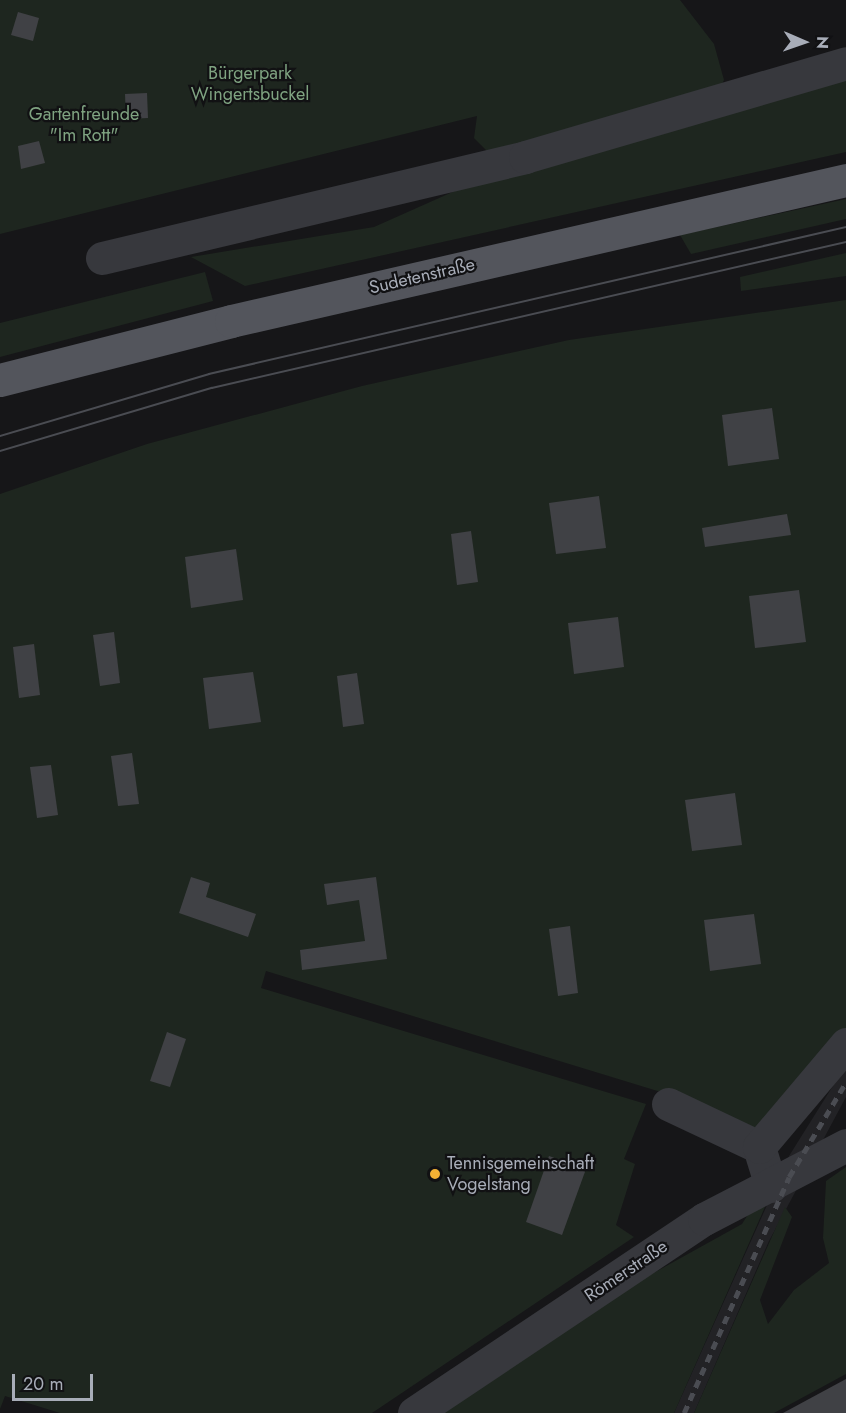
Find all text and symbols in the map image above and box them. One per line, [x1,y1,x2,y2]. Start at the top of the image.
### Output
north arrow [774,12,834,72]
text: N [811,36,834,49]
park label: Bürgerpark Wingertsbuckel [191,63,309,106]
park label: Gartenfreunde "Im Rott" [29,104,139,146]
street label: Sudetenstraße [367,253,477,299]
place label: Tennisgemeinschaft Vogelstang [447,1153,594,1196]
marker: Tennisgemeinschaft Vogelstang [428,1167,442,1181]
street label: Römerstraße [580,1235,672,1307]
scale bar [15,1362,96,1400]
text: 20 m [23,1371,63,1397]

